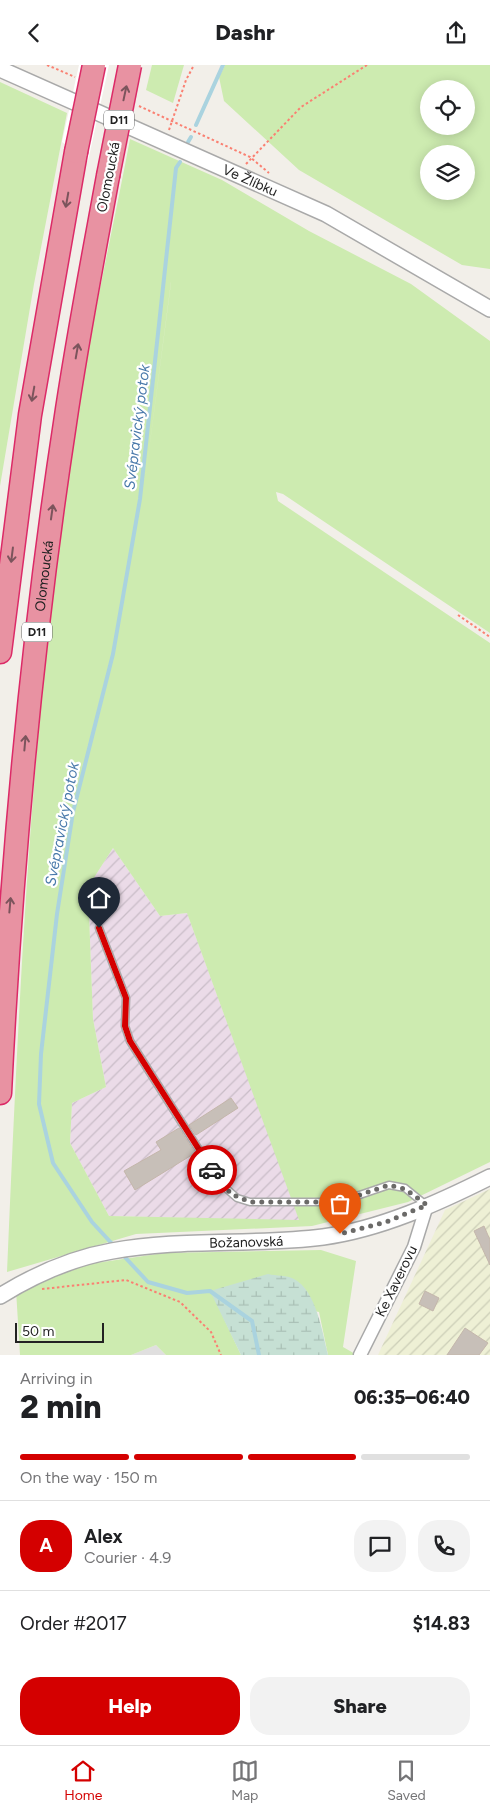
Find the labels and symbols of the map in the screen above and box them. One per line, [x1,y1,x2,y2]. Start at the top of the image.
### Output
one-way arrow [120,86,130,102]
road number: D11 [104,111,134,129]
street label: Olomoucká [93,141,124,214]
street label: Ve Žlíbku [220,161,280,200]
one-way arrow [62,191,72,207]
one-way arrow [72,344,82,360]
water label: Svépravický potok [120,363,154,490]
one-way arrow [28,386,38,402]
one-way arrow [48,504,58,520]
street label: Olomoucká [32,540,57,612]
one-way arrow [6,547,16,563]
road number: D11 [22,623,52,641]
one-way arrow [20,735,30,751]
water label: Svépravický potok [41,760,83,887]
pin [78,877,120,928]
one-way arrow [6,897,15,913]
courier [187,1145,237,1195]
pin [319,1183,361,1234]
street label: Božanovská [209,1233,284,1252]
street label: Ke Xaverovu [372,1243,421,1320]
scale bar [15,1320,104,1343]

